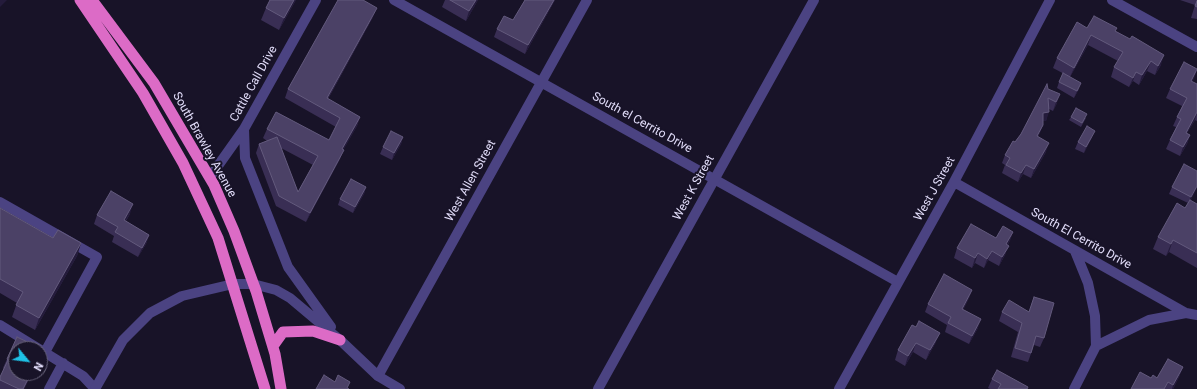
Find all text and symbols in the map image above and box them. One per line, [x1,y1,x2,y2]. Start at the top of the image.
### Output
street label: Cattle Call Drive [227,44,281,124]
street label: South Brawley Avenue [169,90,239,200]
street label: South el Cerrito Drive [589,90,695,156]
street label: West Allen Street [443,138,499,224]
street label: West K Street [670,153,718,223]
street label: West J Street [911,154,959,224]
street label: South El Cerrito Drive [1028,205,1134,273]
north arrow [8,341,48,381]
text: N [30,360,46,373]

